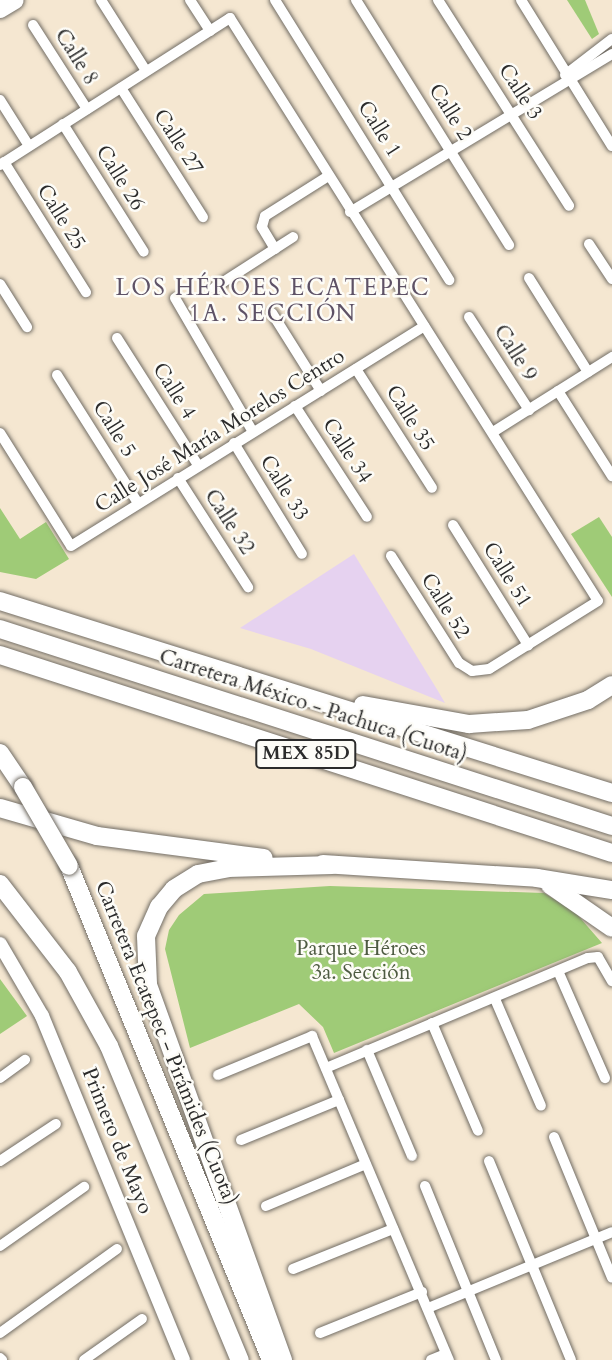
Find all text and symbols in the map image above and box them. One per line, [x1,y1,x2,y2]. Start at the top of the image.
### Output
street label: Calle 8 [49,24,103,90]
street label: Calle 3 [493,59,547,125]
street label: Calle 2 [423,79,477,145]
street label: Calle 1 [352,96,406,162]
street label: Calle 27 [148,105,208,179]
street label: Calle 26 [90,141,150,215]
street label: Calle 25 [31,180,91,254]
district label: LOS HÉROES ECATEPEC 1A. SECCIÓN [118,274,428,328]
street label: Calle 9 [488,320,542,386]
street label: Calle José María Morelos Centro [91,344,349,518]
street label: Calle 4 [147,358,201,424]
street label: Calle 35 [380,381,440,455]
street label: Calle 5 [87,396,141,462]
street label: Calle 34 [317,414,377,488]
street label: Calle 33 [254,451,314,525]
street label: Calle 32 [199,485,259,559]
street label: Calle 51 [477,538,537,612]
street label: Calle 52 [415,569,475,643]
street label: Carretera México - Pachuca (Cuota) [156,644,470,768]
road number: MEX 85D [255,738,357,769]
street label: Carretera Ecatepec - Pirámides (Cuota) [89,877,243,1209]
park label: Parque Héroes 3a. Sección [296,936,426,986]
street label: Primero de Mayo [76,1064,158,1218]

